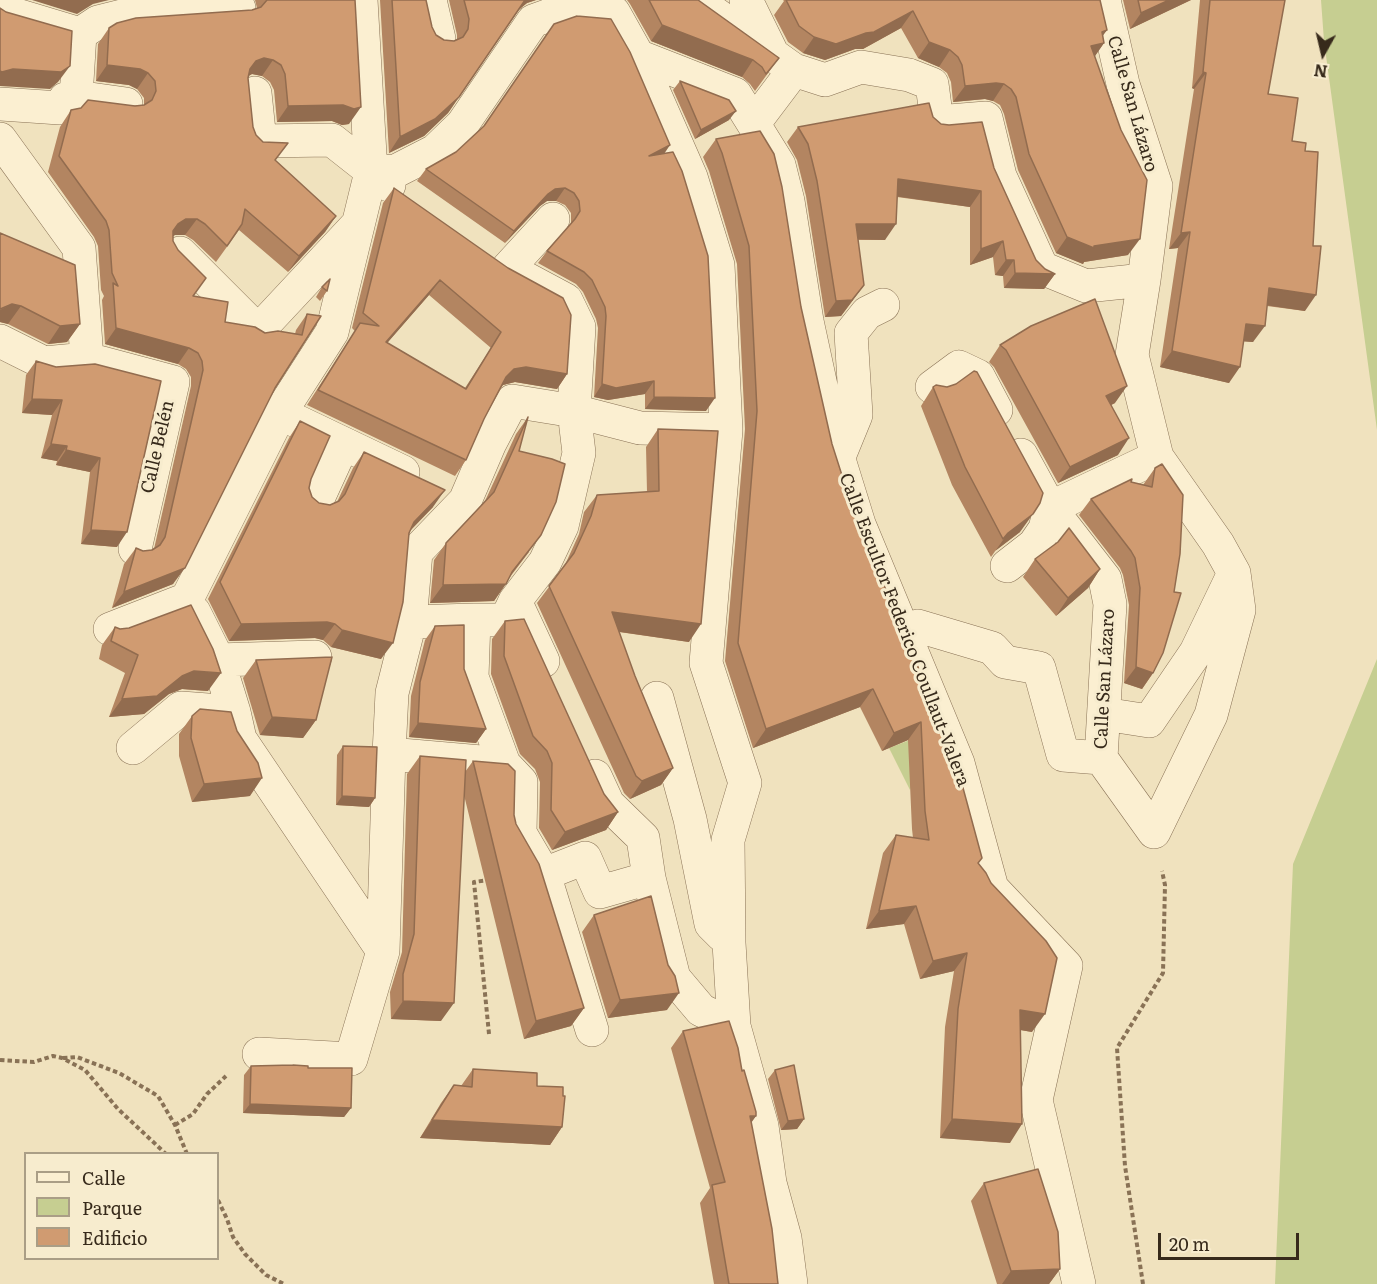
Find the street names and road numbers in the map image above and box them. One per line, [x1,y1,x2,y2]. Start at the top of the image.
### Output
street label: Calle San Lázaro [1102,33,1162,175]
street label: Calle Belén [137,398,179,496]
street label: Calle Escultor Federico Coullaut-Valera [834,470,974,790]
street label: Calle San Lázaro [1091,608,1119,750]

